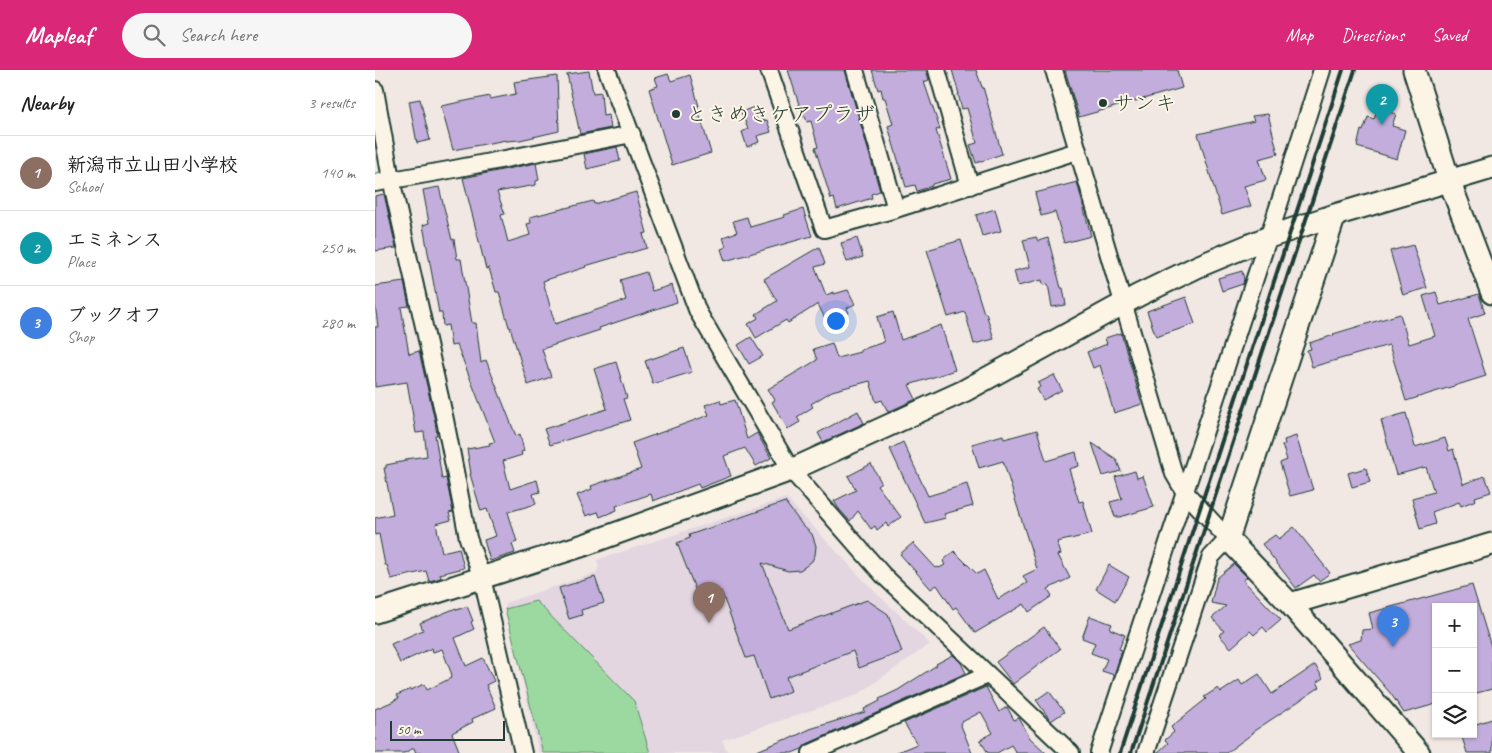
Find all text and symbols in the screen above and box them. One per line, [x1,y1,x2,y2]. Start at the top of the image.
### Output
search box [122,13,472,58]
text: Mapleaf [25,20,92,50]
icon: search [140,21,168,49]
text: Search here [180,23,257,47]
text: Map [1286,24,1313,46]
text: Directions [1341,24,1404,46]
text: Saved [1432,24,1467,46]
pin: 2 [1366,84,1398,125]
text: Nearby [20,90,73,116]
place label: サンキ [1113,90,1176,116]
text: 3 results [308,93,355,113]
marker: サンキ [1097,97,1109,109]
place label: ときめきケアプラザ [686,101,875,127]
marker: ときめきケアプラザ [670,108,682,120]
text: 新潟市立山田小学校 [67,153,238,177]
text: 1 [32,163,40,183]
text: 140 m [321,163,355,183]
text: School [67,177,101,197]
text: エミネンス [67,228,162,252]
text: 2 [32,238,40,258]
text: 250 m [321,238,355,258]
text: Place [67,252,95,272]
text: ブックオフ [67,303,162,327]
your location [823,308,849,334]
text: 3 [32,313,40,333]
text: 280 m [321,313,355,333]
text: Shop [67,327,94,347]
pin: 1 [693,582,725,623]
map controls [1432,603,1477,738]
button: + [1432,603,1477,648]
pin: 3 [1377,606,1409,647]
button: − [1432,648,1477,693]
button: layers [1432,693,1477,738]
scale bar [390,718,505,741]
text: 50 m [397,721,421,738]

